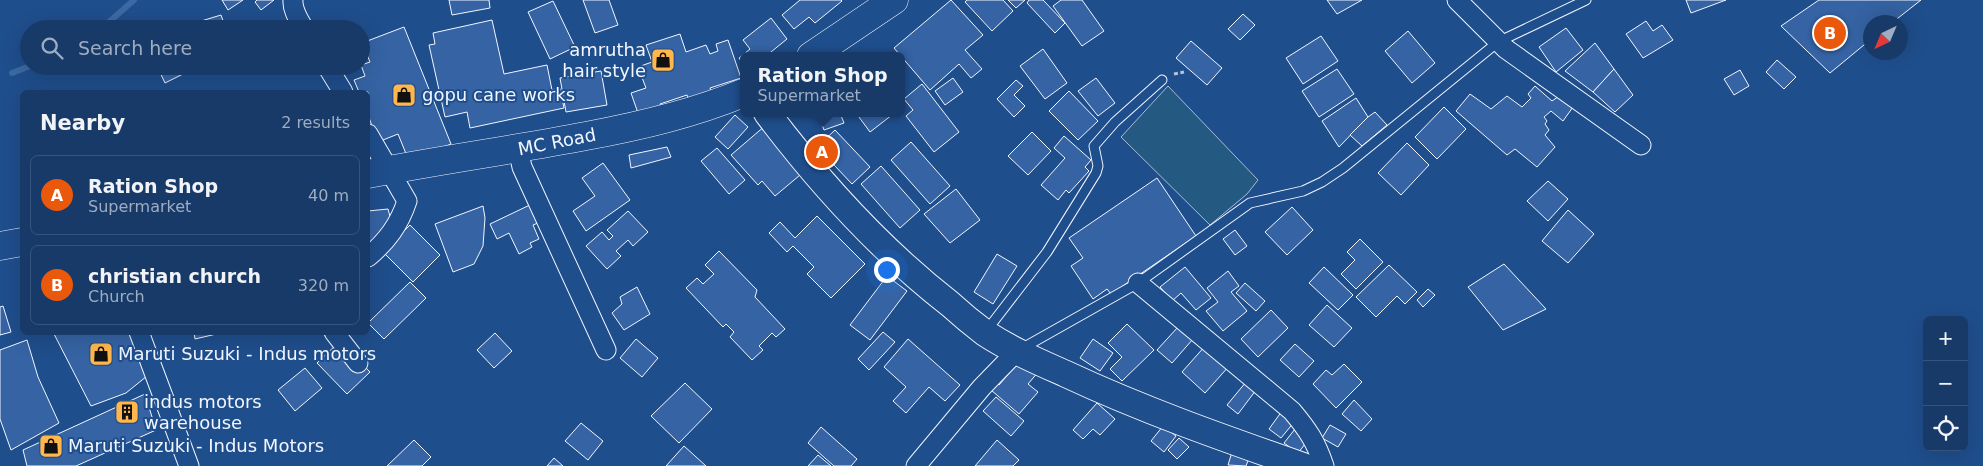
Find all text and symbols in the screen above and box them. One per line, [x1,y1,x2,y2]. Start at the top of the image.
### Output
pin: B [1814,14,1846,52]
north arrow [1863,15,1908,60]
search box [20,20,370,75]
icon: search [38,34,66,62]
text: Search here [78,37,192,59]
place label: amrutha hair style [562,39,646,81]
shop icon: amrutha hair style [650,47,676,73]
popup [740,52,905,117]
text: Ration Shop [757,64,888,86]
shop icon: gopu cane works [391,82,417,108]
place label: gopu cane works [422,84,575,105]
text: Supermarket [757,86,861,105]
text: Nearby [40,111,125,135]
text: 2 results [281,113,350,132]
street label: MC Road [516,124,598,159]
pin: A [806,133,838,171]
text: Ration Shop [88,175,218,197]
text: A [51,186,63,205]
text: 40 m [308,186,349,205]
text: Supermarket [88,197,191,216]
your location [874,257,900,283]
text: christian church [88,265,261,287]
text: B [51,276,63,295]
text: 320 m [298,276,349,295]
text: Church [88,287,145,306]
map controls [1923,316,1968,451]
button: + [1923,316,1968,361]
shop icon: Maruti Suzuki - Indus motors [88,341,114,367]
place label: Maruti Suzuki - Indus motors [118,343,376,364]
button: − [1923,361,1968,406]
place label: indus motors warehouse [144,391,262,433]
building icon: indus motors warehouse [114,399,140,425]
button: locate [1923,406,1968,451]
shop icon: Maruti Suzuki - Indus Motors [38,433,64,459]
place label: Maruti Suzuki - Indus Motors [68,435,324,456]

